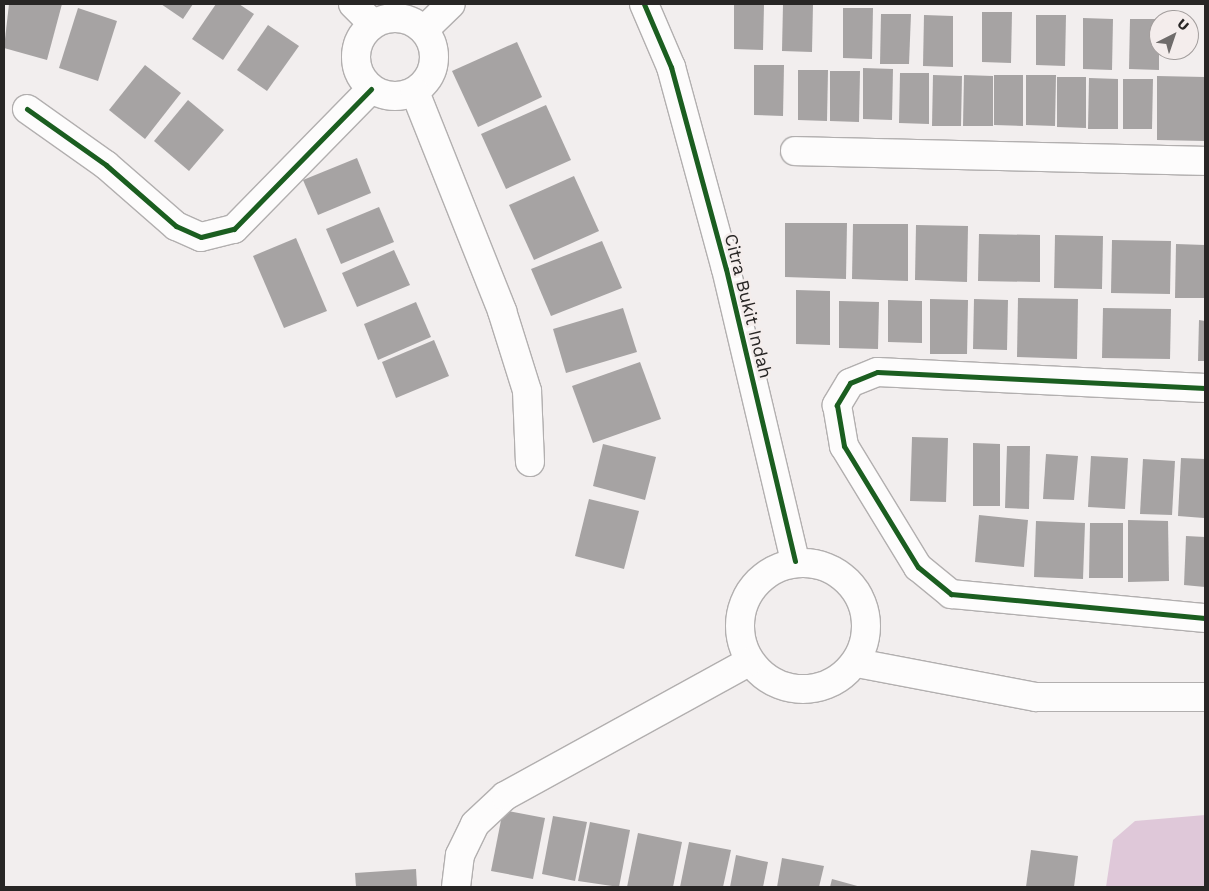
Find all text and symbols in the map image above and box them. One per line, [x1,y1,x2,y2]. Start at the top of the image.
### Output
north arrow [1149,10,1199,60]
text: U [1174,15,1192,34]
street label: Citra Bukit Indah [720,231,776,381]

